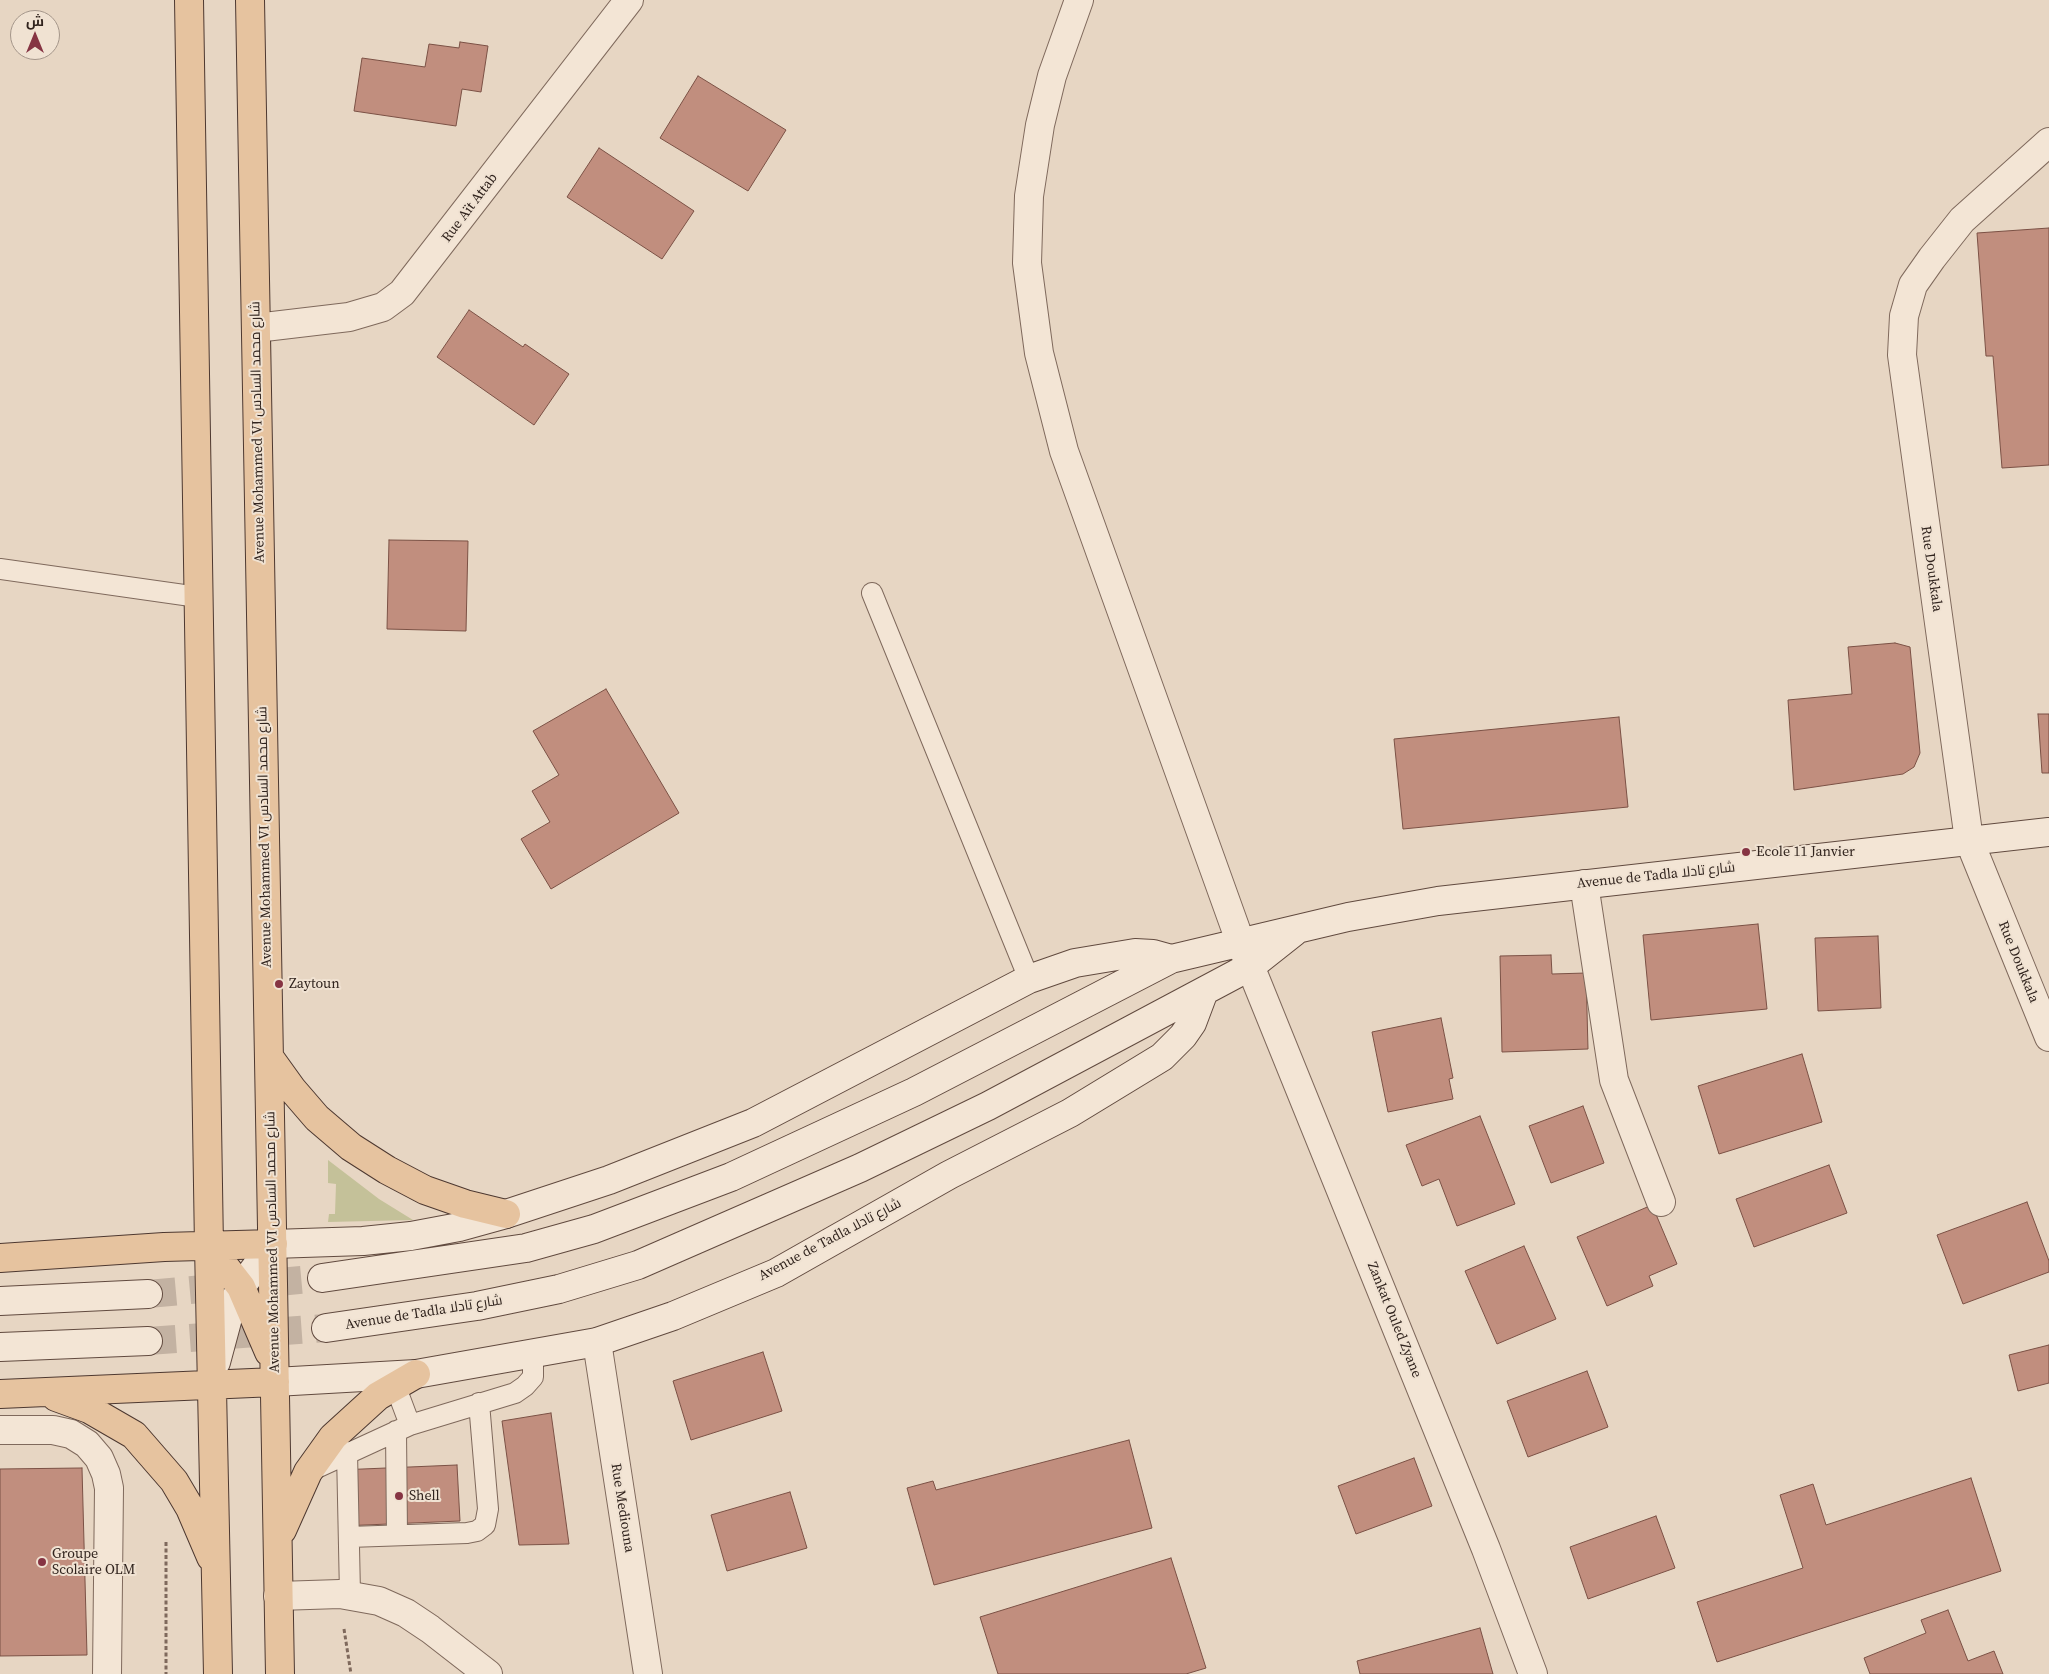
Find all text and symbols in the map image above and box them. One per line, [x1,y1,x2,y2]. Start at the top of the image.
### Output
north arrow [10,10,60,60]
text: ش [26,11,44,31]
street label: Rue Aït Attab [439,170,501,246]
street label: Avenue Mohammed VI شارع محمد السادس [247,301,269,563]
street label: Rue Doukkala [1917,525,1945,613]
street label: Avenue Mohammed VI شارع محمد السادس [254,706,276,968]
place label: Ecole 11 Janvier [1756,844,1855,860]
marker: Ecole 11 Janvier [1740,846,1752,858]
street label: Avenue de Tadla شارع تادلا [1576,859,1736,893]
street label: Rue Doukkala [1994,919,2042,1005]
place label: Zaytoun [289,976,340,992]
marker: Zaytoun [273,978,285,990]
street label: Avenue Mohammed VI شارع محمد السادس [262,1111,284,1373]
street label: Avenue de Tadla شارع تادلا [756,1195,904,1285]
street label: Zankat Ouled Zyane [1363,1260,1425,1380]
street label: Avenue de Tadla شارع تادلا [344,1292,504,1334]
street label: Rue Mediouna [607,1462,637,1554]
place label: Shell [409,1488,440,1504]
marker: Shell [393,1490,405,1502]
place label: Groupe Scolaire OLM [52,1546,135,1578]
marker: Groupe Scolaire OLM [36,1556,48,1568]

